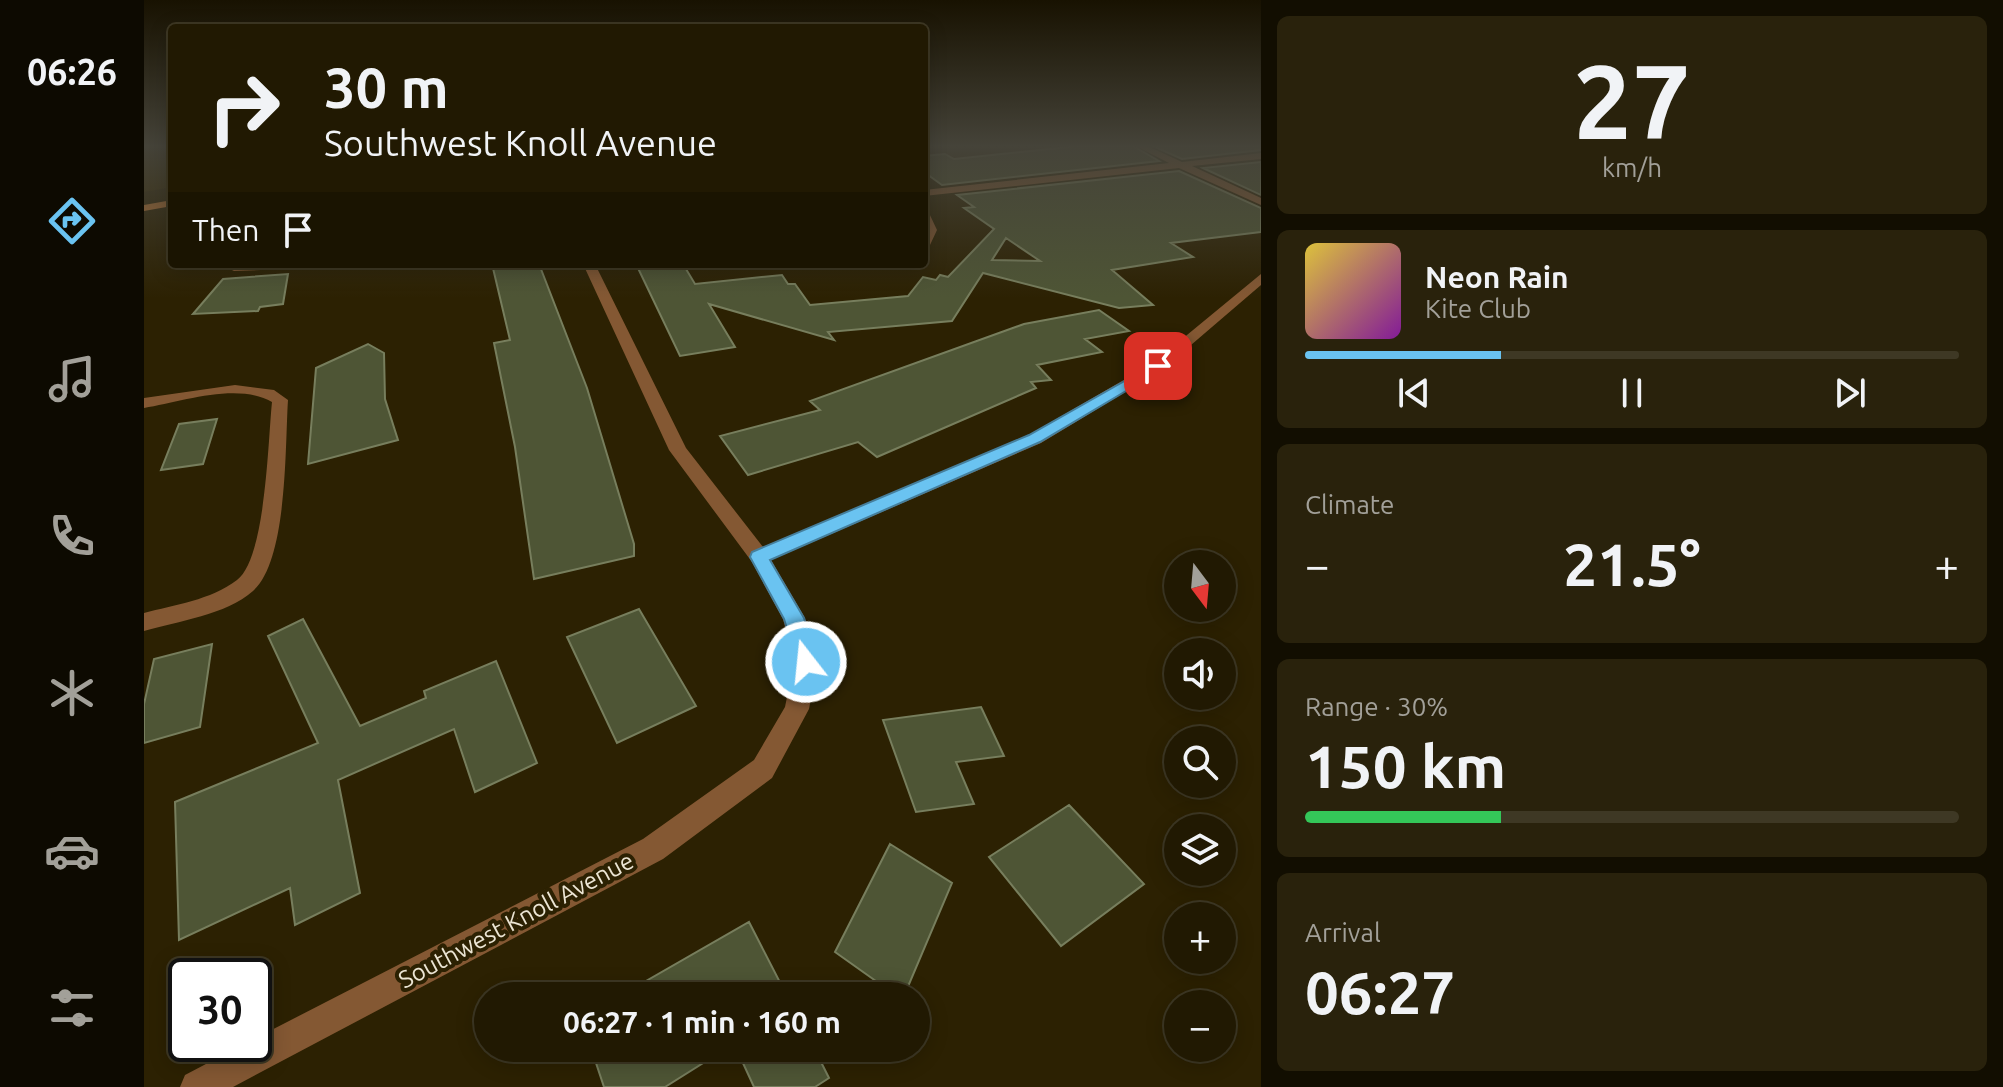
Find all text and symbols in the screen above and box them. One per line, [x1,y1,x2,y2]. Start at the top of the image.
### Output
text: 27 [1573,42,1691,159]
text: 06:26 [27,51,117,92]
icon: right [192,56,296,160]
text: 30 m [324,56,449,119]
text: Southwest Knoll Avenue [324,122,717,163]
text: km/h [1602,153,1662,182]
icon: directions [44,193,100,249]
icon: arrive [276,208,320,252]
text: Then [192,213,260,247]
text: Neon Rain [1425,260,1569,294]
text: Kite Club [1425,294,1531,323]
pin [1124,332,1192,400]
icon: arrive [1136,344,1180,388]
icon: music [44,351,100,407]
icon: previous [1392,371,1436,415]
icon: pause [1610,371,1654,415]
icon: next [1828,371,1872,415]
text: Climate [1305,490,1394,519]
icon: phone [44,508,100,564]
text: 21.5° [1563,530,1701,597]
text: − [1305,540,1330,589]
text: + [1934,540,1959,589]
north arrow [1164,550,1236,622]
map controls [1164,550,1236,1062]
position arrow [764,620,848,704]
button: sound [1164,638,1236,710]
icon: climate [44,665,100,721]
text: Range · 30% [1305,692,1448,721]
button: search [1164,726,1236,798]
text: 150 km [1305,732,1506,799]
button: layers [1164,814,1236,886]
icon: car [44,823,100,879]
street label: Southwest Knoll Avenue [394,847,638,993]
button: + [1164,902,1236,974]
text: Arrival [1305,918,1381,947]
speed limit sign: 30 [168,958,272,1062]
text: 06:27 [1305,958,1455,1025]
icon: filters [44,980,100,1036]
button: − [1164,990,1236,1062]
text: 06:27 · 1 min · 160 m [563,1005,841,1039]

